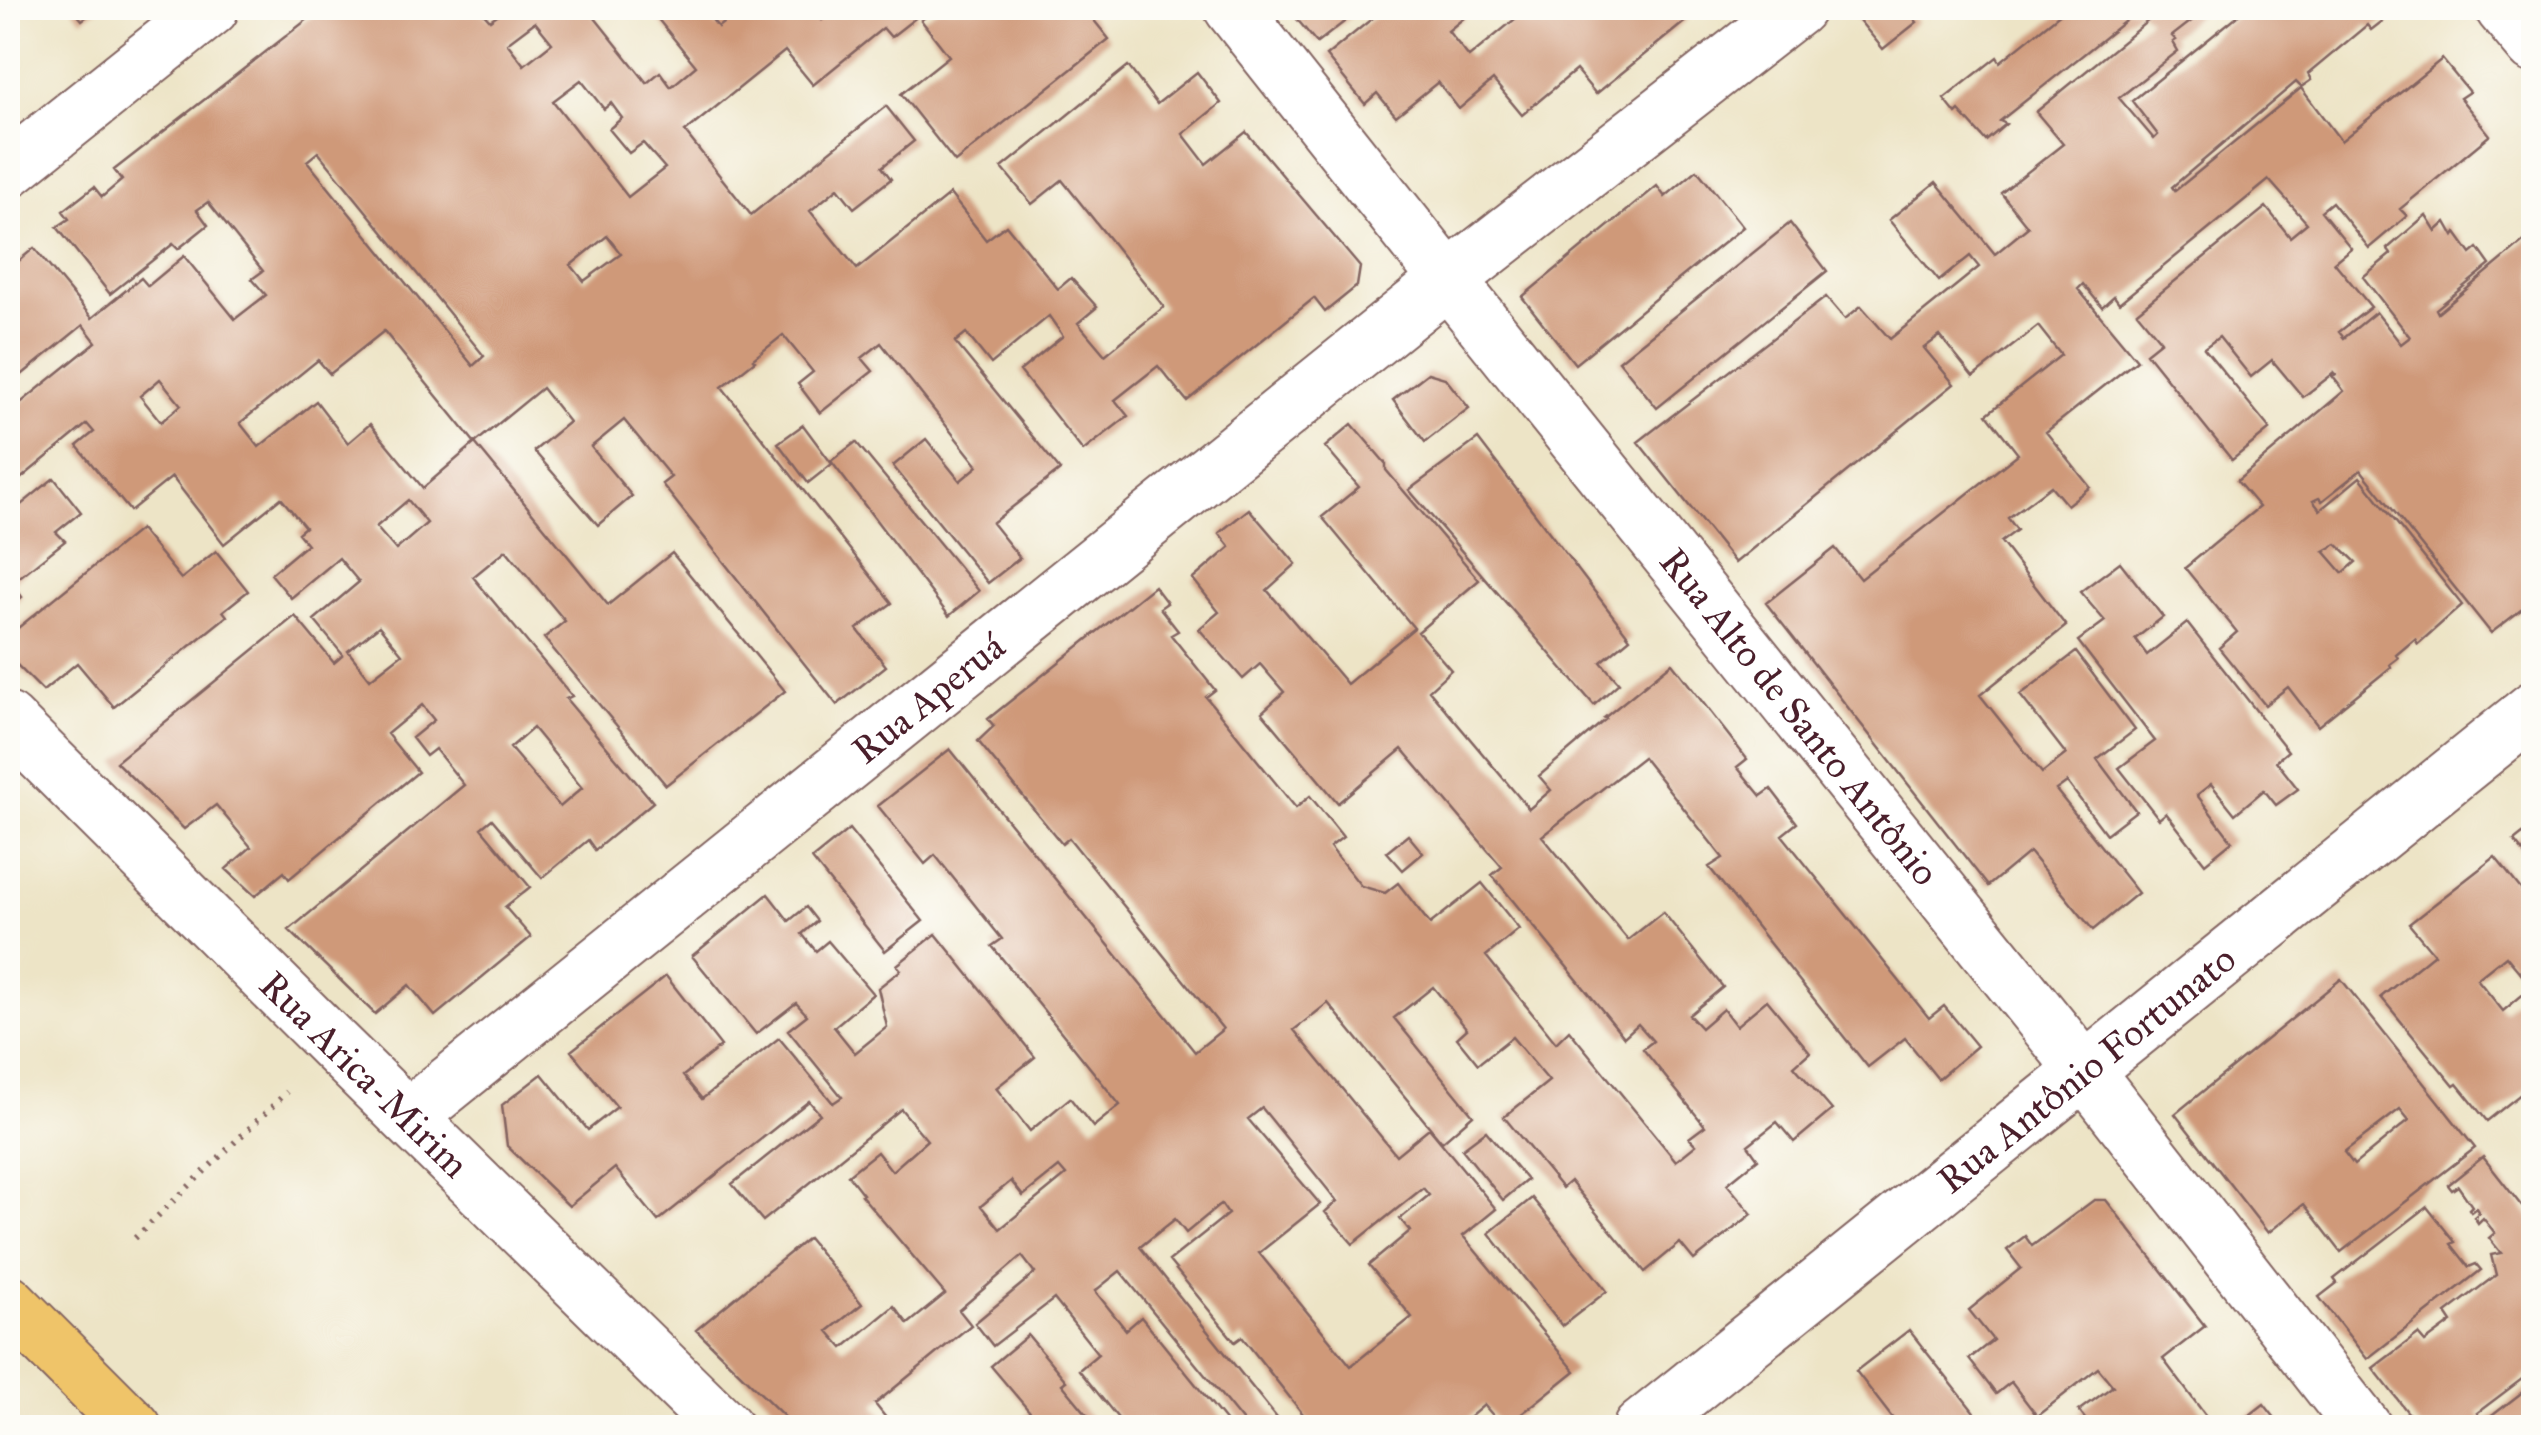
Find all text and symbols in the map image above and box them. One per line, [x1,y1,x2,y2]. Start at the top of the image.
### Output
street label: Rua Alto de Santo Antônio [1650,539,1949,895]
street label: Rua Aperuá [843,623,1014,773]
street label: Rua Antônio Fortunato [1928,936,2245,1203]
street label: Rua Arica-Mirim [250,962,479,1187]

